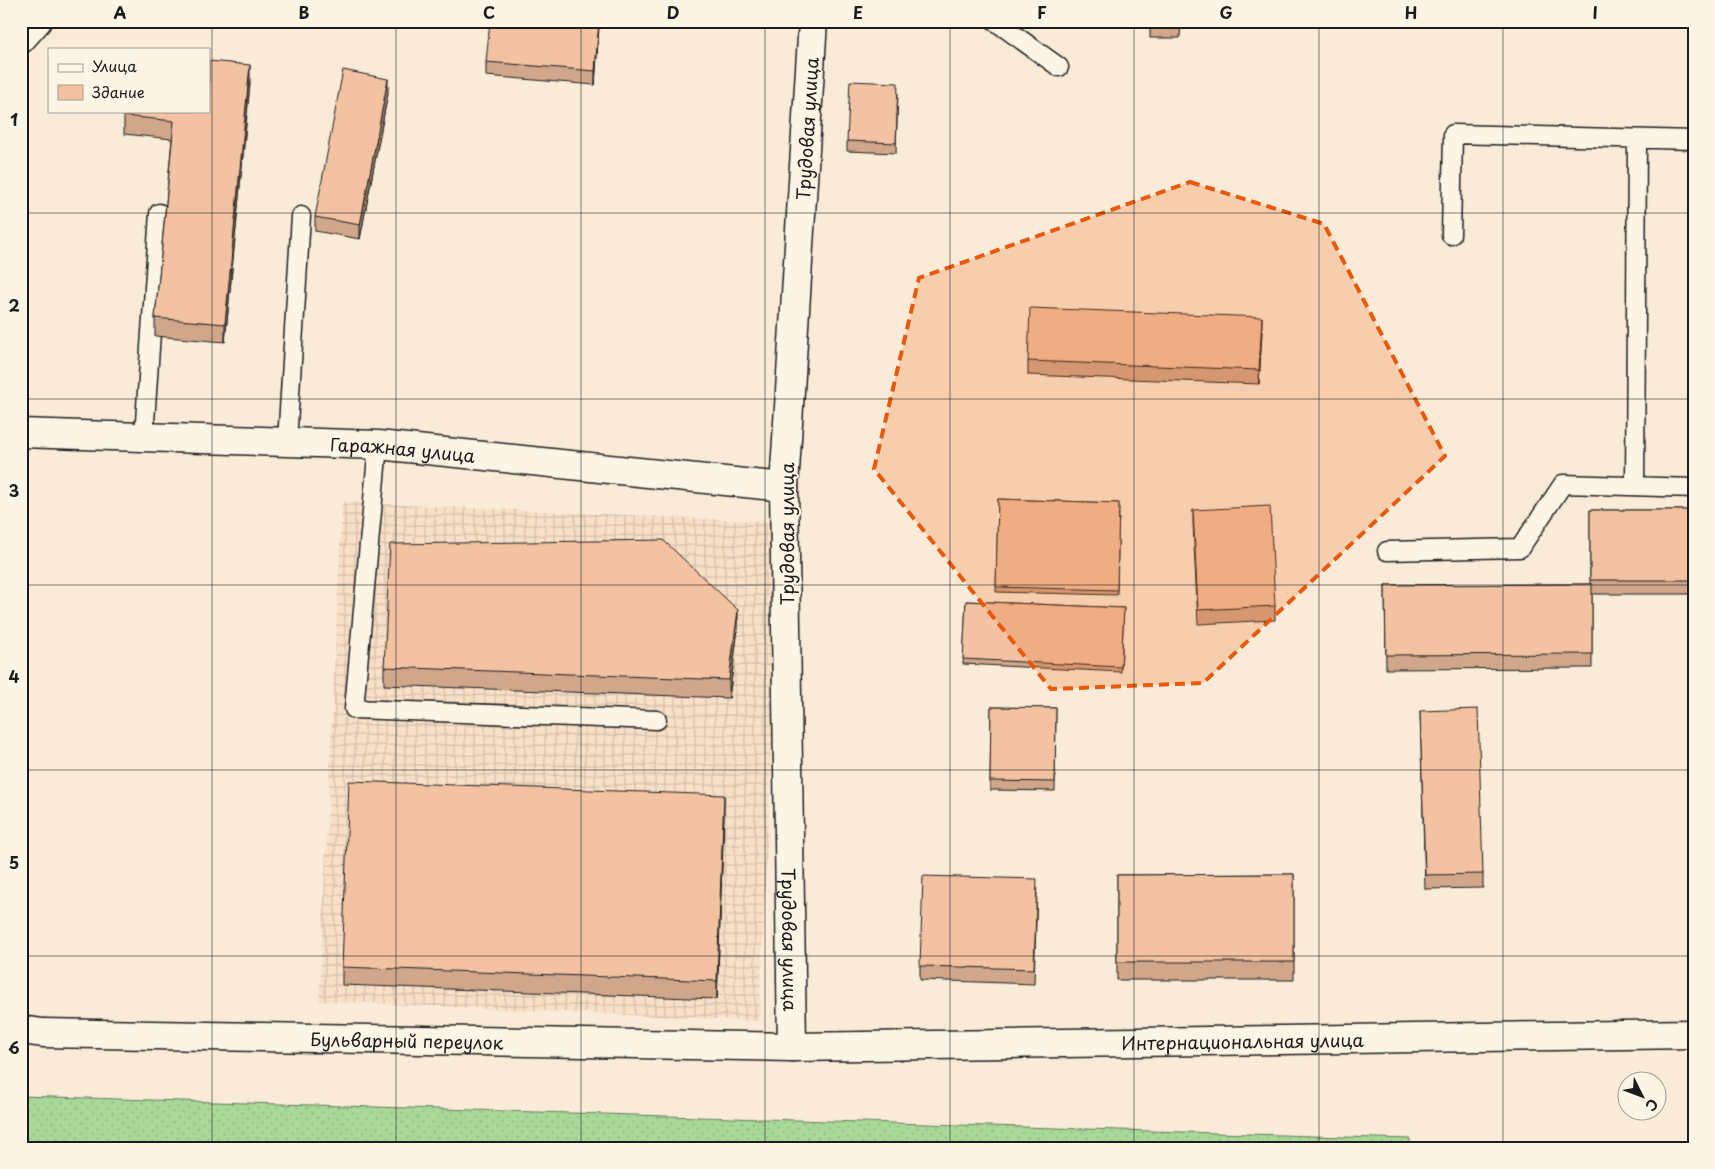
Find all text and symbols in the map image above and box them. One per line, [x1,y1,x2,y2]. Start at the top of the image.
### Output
text: A [114,0,127,24]
text: B [299,0,310,24]
text: C [483,0,495,24]
text: D [667,0,679,24]
text: E [853,0,863,24]
text: F [1037,0,1047,24]
text: G [1219,0,1233,24]
text: H [1405,0,1417,24]
text: I [1592,0,1598,24]
legend [48,48,210,112]
text: Улица [92,54,137,77]
street label: Трудовая улица [788,56,824,201]
text: Здание [92,80,145,103]
text: 1 [10,107,18,131]
text: 2 [8,293,20,317]
street label: Гаражная улица [329,430,477,469]
street label: Трудовая улица [773,462,800,606]
text: 3 [9,478,19,502]
text: 4 [9,664,20,688]
text: 5 [9,850,19,874]
street label: Трудовая улица [776,868,805,1012]
street label: Бульварный переулок [310,1024,504,1055]
street label: Интернациональная улица [1121,1025,1365,1056]
text: 6 [8,1035,20,1059]
north arrow [1618,1072,1668,1122]
text: С [1641,1094,1663,1116]

